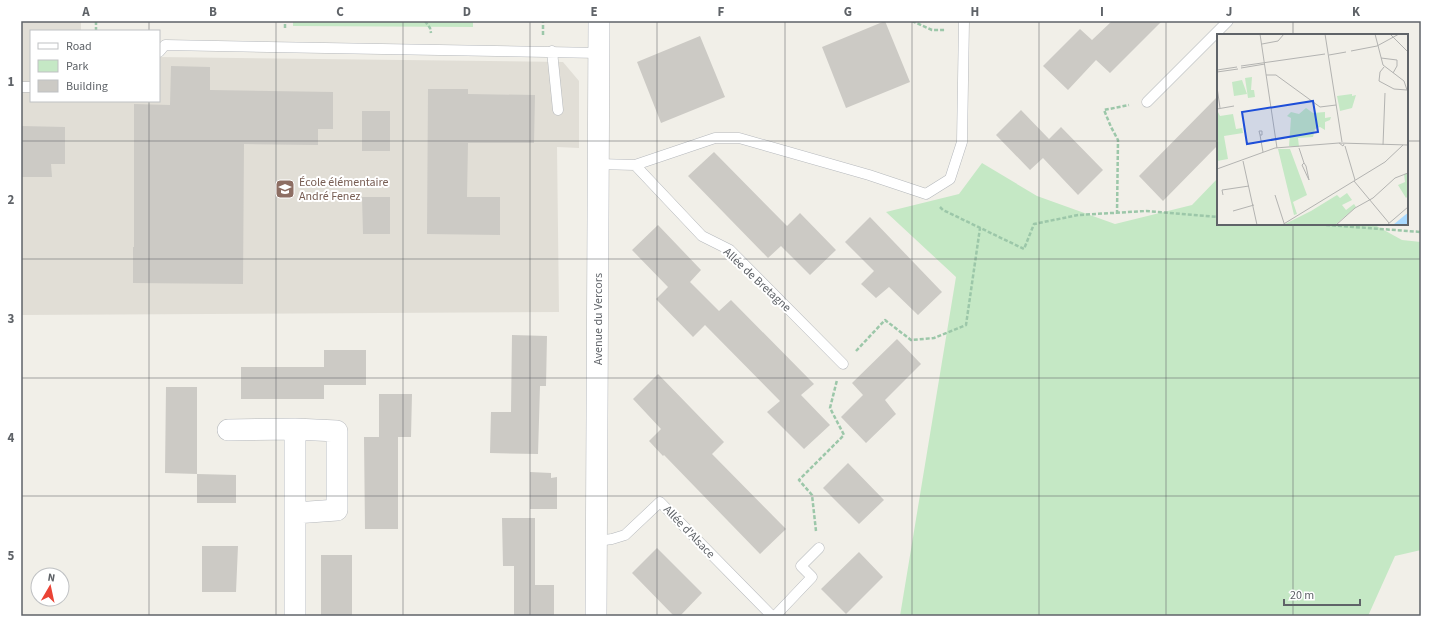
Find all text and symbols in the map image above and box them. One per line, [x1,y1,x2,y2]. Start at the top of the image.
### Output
text: A [81,3,90,21]
text: B [209,3,217,21]
text: C [336,3,344,21]
text: D [463,3,471,21]
text: E [590,3,598,21]
text: F [718,3,725,21]
text: G [844,3,852,21]
text: H [971,3,979,21]
text: I [1100,3,1104,21]
text: J [1226,3,1232,21]
text: K [1352,3,1361,21]
legend [30,30,160,102]
inset map [1217,34,1408,225]
text: Road [66,38,92,55]
text: Park [66,58,88,75]
text: 1 [8,73,15,91]
text: Building [66,78,108,95]
place label: École élémentaire André Fenez [299,174,389,205]
school or university icon: École élémentaire André Fenez [274,178,296,200]
text: 2 [8,191,15,209]
street label: Allée de Bretagne [719,244,795,316]
street label: Avenue du Vercors [590,273,607,365]
text: 3 [8,310,15,328]
text: 4 [8,429,15,447]
street label: Allée d'Alsace [659,502,719,562]
text: 5 [8,547,15,565]
north arrow [30,567,70,607]
text: N [47,570,56,586]
scale bar [1284,581,1360,607]
text: 20 m [1290,587,1314,604]

